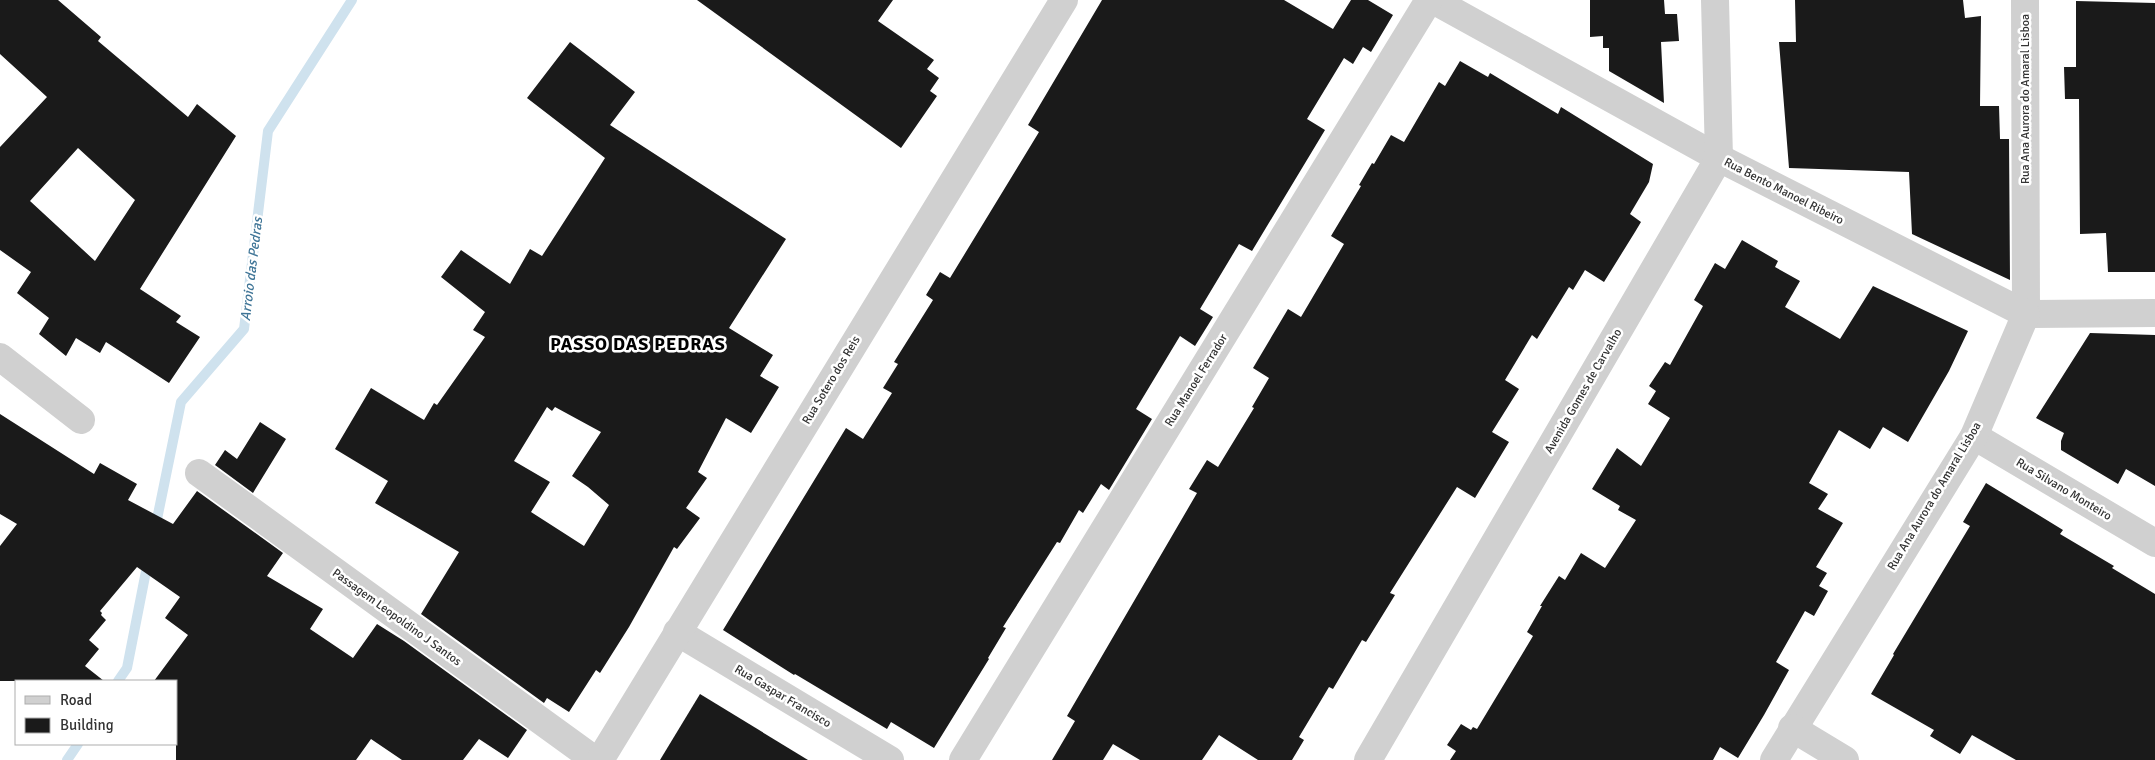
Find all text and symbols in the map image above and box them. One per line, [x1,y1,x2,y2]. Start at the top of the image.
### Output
street label: Rua Ana Aurora do Amaral Lisboa [2018,14,2033,184]
street label: Rua Bento Manoel Ribeiro [1721,155,1846,228]
water label: Arroio das Pedras [237,215,266,322]
street label: Avenida Gomes de Carvalho [1542,326,1625,456]
street label: Rua Manoel Ferrador [1162,331,1231,429]
district label: PASSO DAS PEDRAS [550,333,726,355]
street label: Rua Sotero dos Reis [799,333,864,427]
street label: Rua Ana Aurora do Amaral Lisboa [1884,419,1985,573]
street label: Rua Silvano Monteiro [2013,455,2114,524]
street label: Passagem Leopoldino J Santos [329,566,464,669]
street label: Rua Gaspar Francisco [732,662,834,731]
legend [15,680,178,745]
text: Road [60,691,92,709]
text: Building [60,716,114,734]

